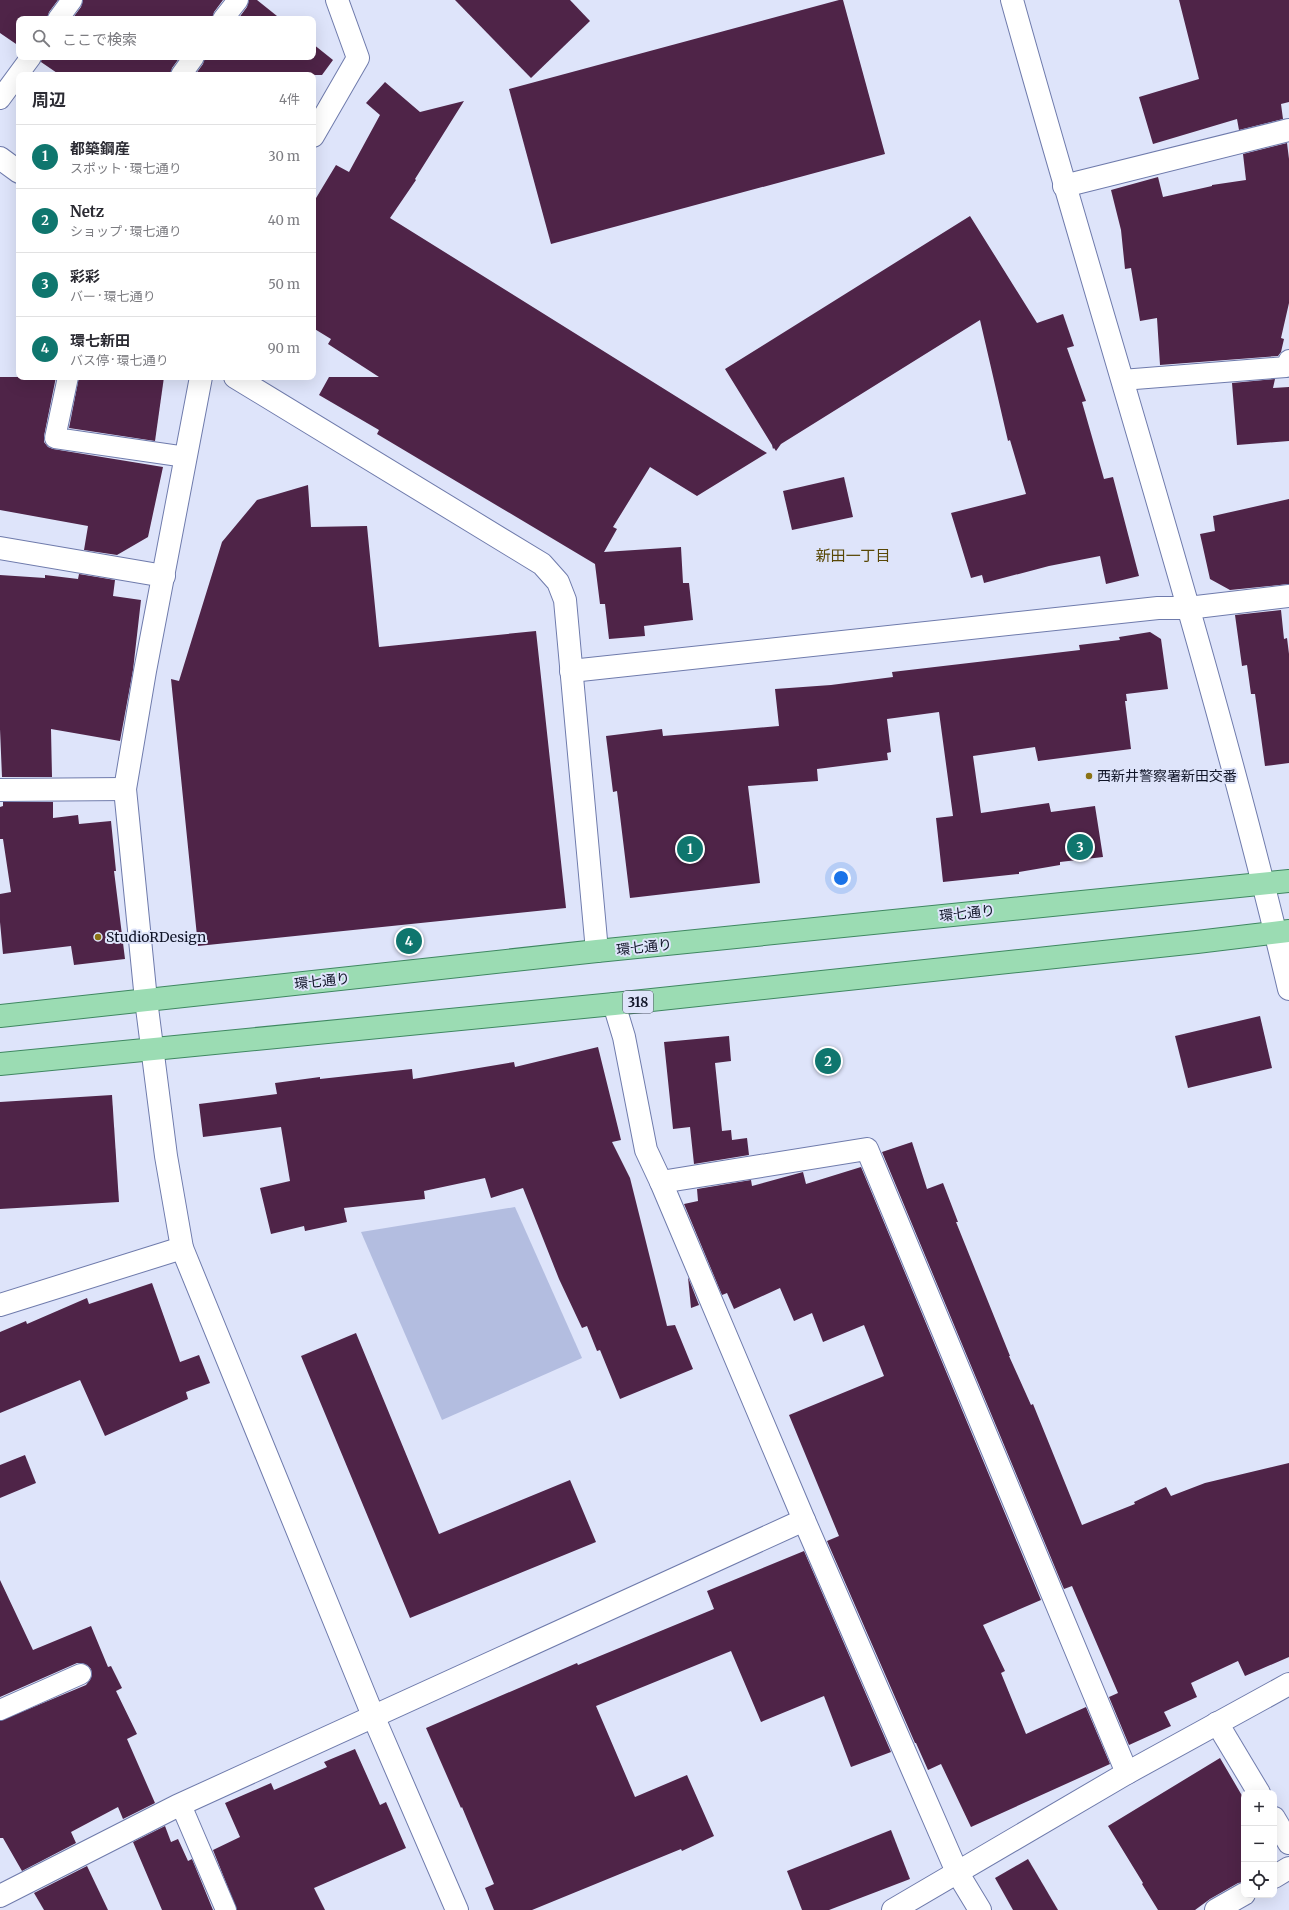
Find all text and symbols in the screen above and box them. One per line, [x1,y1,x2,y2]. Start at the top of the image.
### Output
search box [16,16,316,60]
icon: search [30,27,52,49]
text: ここで検索 [62,30,137,49]
text: 周辺 [32,89,66,111]
text: 4件 [279,91,300,108]
text: 都築鋼産 [70,139,130,158]
text: 1 [42,148,48,165]
text: 30 m [268,148,300,165]
text: スポット · 環七通り [70,160,182,177]
text: Netz [70,202,104,221]
text: 2 [41,212,49,229]
text: 40 m [268,212,300,229]
text: ショップ · 環七通り [70,223,182,240]
text: 彩彩 [70,267,100,286]
text: 3 [41,276,49,293]
text: 50 m [268,276,300,293]
text: バー · 環七通り [70,288,156,305]
text: 環七新田 [70,331,130,350]
text: 4 [41,340,49,357]
text: 90 m [268,340,300,357]
text: バス停 · 環七通り [70,352,169,369]
district label: 新田一丁目 [815,546,891,565]
place label: 西新井警察署新田交番 [1097,767,1237,785]
marker: 西新井警察署新田交番 [1084,771,1094,781]
pin: 3 [1067,832,1093,862]
pin: 1 [677,834,703,864]
your location [831,868,851,888]
street label: 環七通り [938,901,996,925]
pin: 4 [396,926,422,956]
place label: StudioRDesign [106,928,206,946]
marker: StudioRDesign [93,932,103,942]
street label: 環七通り [615,935,673,959]
street label: 環七通り [293,969,351,993]
road number: 318 [623,991,653,1013]
pin: 2 [815,1046,841,1076]
map controls [1241,1790,1277,1898]
button: + [1241,1790,1277,1826]
button: − [1241,1826,1277,1862]
button: locate [1241,1862,1277,1898]

